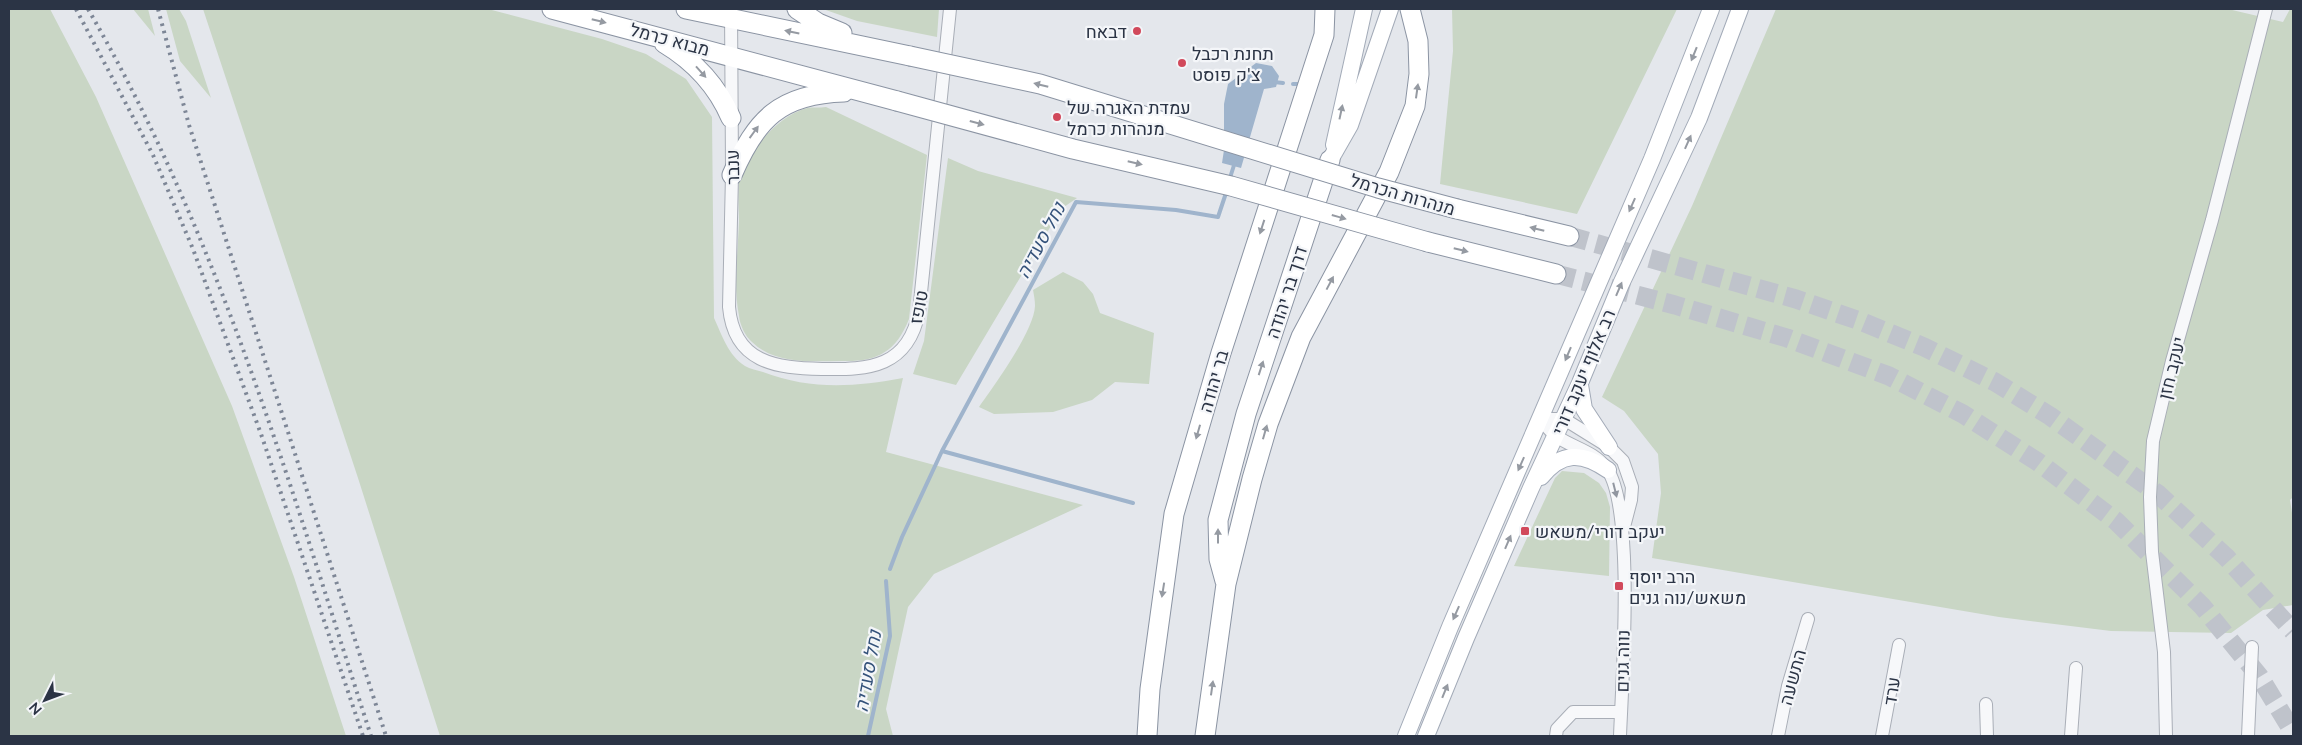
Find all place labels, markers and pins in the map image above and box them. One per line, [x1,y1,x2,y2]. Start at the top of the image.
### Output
place label: דבאח [1086,20,1127,42]
marker: דבאח [1131,25,1143,37]
place label: תחנת רכבל צ'ק פוסט [1192,42,1274,85]
marker: תחנת רכבל צ'ק פוסט [1176,57,1188,69]
place label: עמדת האגרה של מנהרות כרמל [1067,96,1191,139]
marker: עמדת האגרה של מנהרות כרמל [1051,111,1063,123]
place label: יעקב דורי/משאש [1535,520,1665,542]
marker: יעקב דורי/משאש [1519,525,1531,537]
place label: הרב יוסף משאש/נוה גנים [1629,565,1746,608]
marker: הרב יוסף משאש/נוה גנים [1613,580,1625,592]

